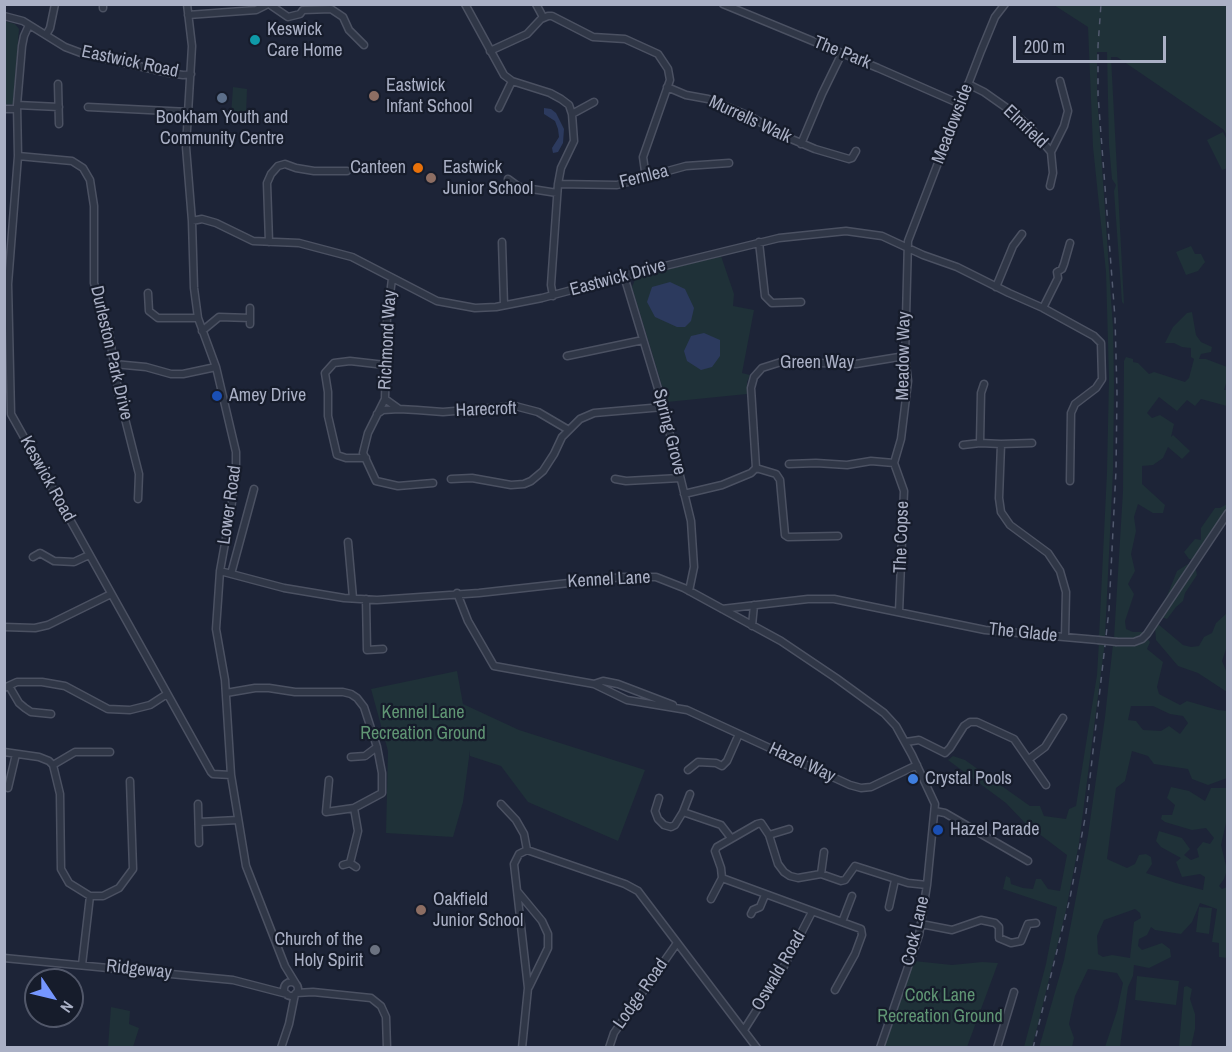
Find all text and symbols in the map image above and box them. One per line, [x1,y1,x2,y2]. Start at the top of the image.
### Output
place label: Keswick Care Home [267,19,342,62]
scale bar [1016,24,1169,62]
street label: The Park [810,32,874,74]
marker: Keswick Care Home [248,33,262,47]
text: 200 m [1024,34,1065,59]
street label: Eastwick Road [80,41,180,83]
place label: Eastwick Infant School [386,75,472,118]
street label: Meadowside [928,81,978,167]
marker: Eastwick Infant School [367,89,381,103]
marker: Bookham Youth and Community Centre [215,91,229,105]
street label: Murrells Walk [705,91,795,149]
street label: Elmfield [998,101,1052,153]
place label: Bookham Youth and Community Centre [156,107,288,150]
place label: Canteen [350,157,406,179]
place label: Eastwick Junior School [443,157,533,200]
marker: Canteen [411,161,425,175]
street label: Fernlea [617,161,671,193]
marker: Eastwick Junior School [424,171,438,185]
street label: Eastwick Drive [568,255,668,301]
street label: Durleston Park Drive [85,284,137,422]
street label: Richmond Way [375,289,401,391]
street label: Meadow Way [892,311,916,401]
street label: Green Way [780,352,854,374]
place label: Amey Drive [229,385,306,407]
street label: Spring Grove [648,387,690,477]
marker: Amey Drive [210,389,224,403]
street label: Harecroft [455,398,517,422]
street label: Keswick Road [15,433,79,525]
street label: Lower Road [214,464,246,546]
street label: The Copse [890,501,914,573]
street label: Kennel Lane [567,567,651,593]
street label: The Glade [988,619,1058,647]
park label: Kennel Lane Recreation Ground [360,702,486,744]
street label: Hazel Way [765,738,839,788]
place label: Crystal Pools [925,768,1012,790]
marker: Crystal Pools [906,772,920,786]
place label: Hazel Parade [950,819,1039,841]
marker: Hazel Parade [931,823,945,837]
place label: Oakfield Junior School [433,889,523,932]
street label: Cock Lane [898,894,934,968]
marker: Oakfield Junior School [414,903,428,917]
street label: Oswald Road [747,927,811,1015]
place label: Church of the Holy Spirit [274,929,363,972]
marker: Church of the Holy Spirit [368,943,382,957]
street label: Lodge Road [609,955,673,1033]
street label: Ridgeway [105,956,173,984]
north arrow [24,968,84,1028]
park label: Cock Lane Recreation Ground [877,985,1003,1028]
text: N [55,997,79,1017]

